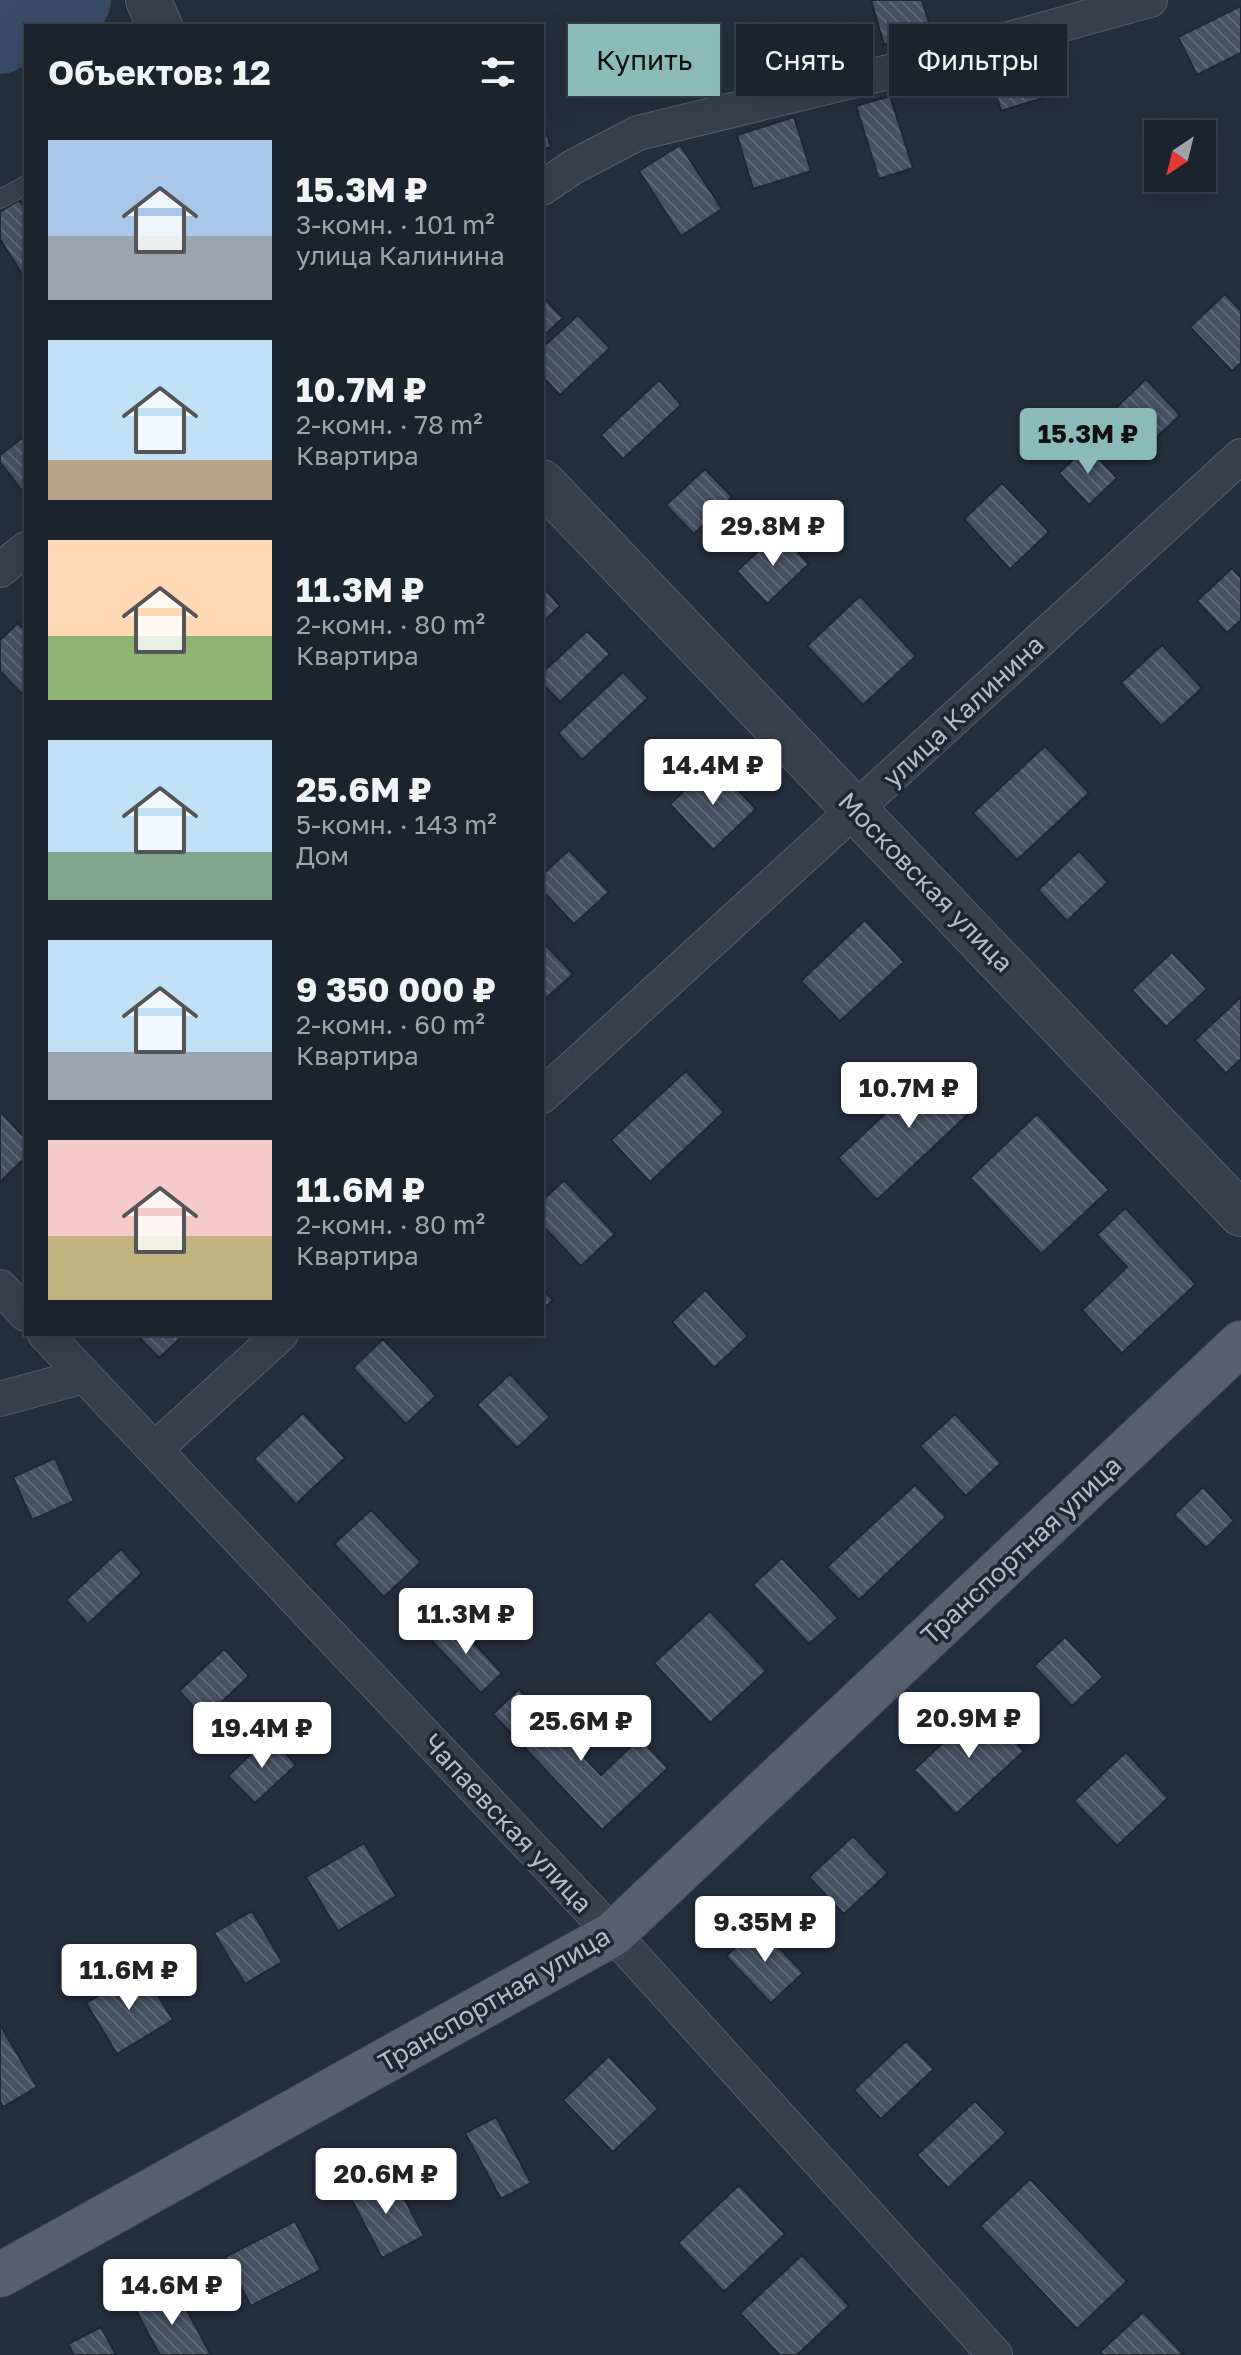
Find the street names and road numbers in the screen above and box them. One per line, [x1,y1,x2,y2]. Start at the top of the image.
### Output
street label: улица Калинина [876,629,1050,793]
street label: Московская улица [832,786,1020,978]
street label: Транспортная улица [915,1449,1127,1651]
street label: Чапаевская улица [417,1727,599,1919]
street label: Транспортная улица [373,1920,615,2078]

